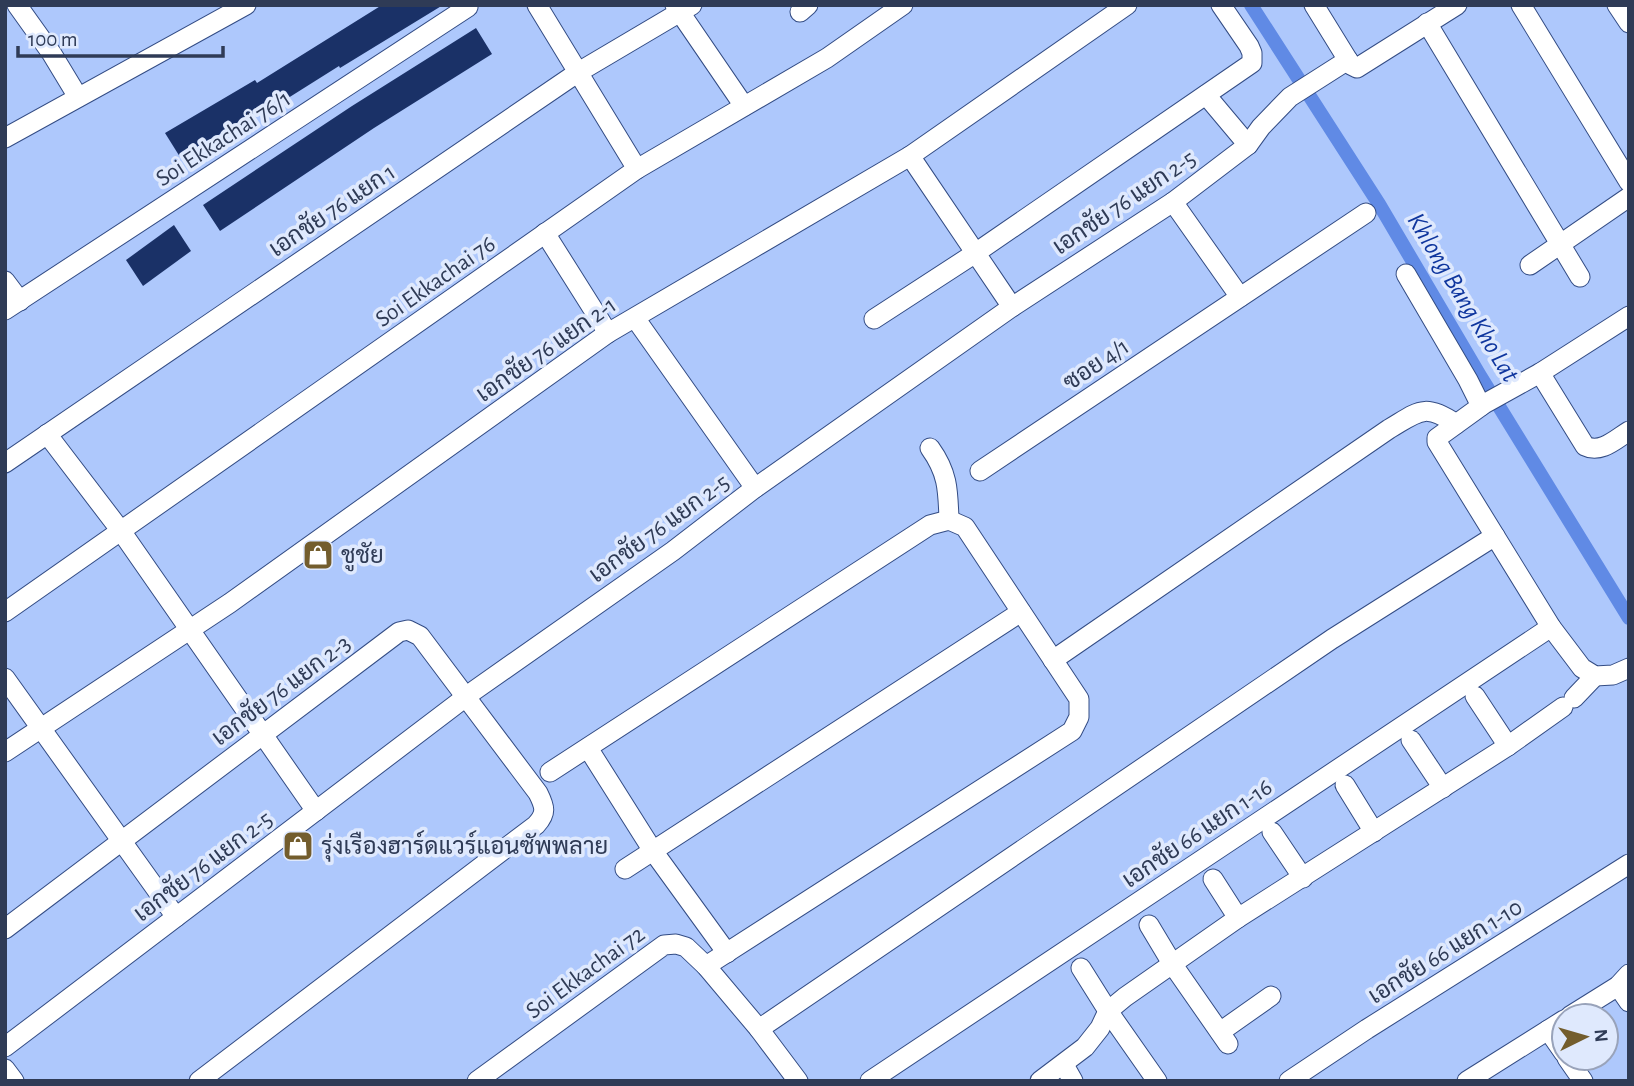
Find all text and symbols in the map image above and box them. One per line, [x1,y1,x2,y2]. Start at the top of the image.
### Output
scale bar [18,14,222,58]
text: 100 m [28,29,78,50]
street label: Soi Ekkachai 76/1 [152,86,295,191]
street label: เอกชัย 76 แยก 2-5 [1047,144,1200,259]
street label: เอกชัย 76 แยก 1 [263,157,400,262]
water label: Khlong Bang Kho Lat [1402,208,1524,387]
street label: Soi Ekkachai 76 [371,232,500,332]
street label: เอกชัย 76 แยก 2-1 [470,290,621,407]
street label: ซอย 4/1 [1059,334,1134,395]
street label: เอกชัย 76 แยก 2-5 [583,468,734,587]
shop icon: ชูชัย [301,538,335,572]
place label: ชูชัย [341,541,384,572]
street label: เอกชัย 76 แยก 2-3 [206,629,355,750]
street label: เอกชัย 66 แยก 1-16 [1117,773,1277,893]
street label: เอกชัย 76 แยก 2-5 [128,805,277,927]
shop icon: รุ่งเรืองฮาร์ดแวร์แอนซัพพลาย [281,829,315,863]
place label: รุ่งเรืองฮาร์ดแวร์แอนซัพพลาย [321,830,608,862]
street label: เอกชัย 66 แยก 1-10 [1363,892,1527,1009]
street label: Soi Ekkachai 72 [522,922,649,1024]
north arrow [1550,1002,1620,1072]
text: N [1590,1028,1610,1043]

